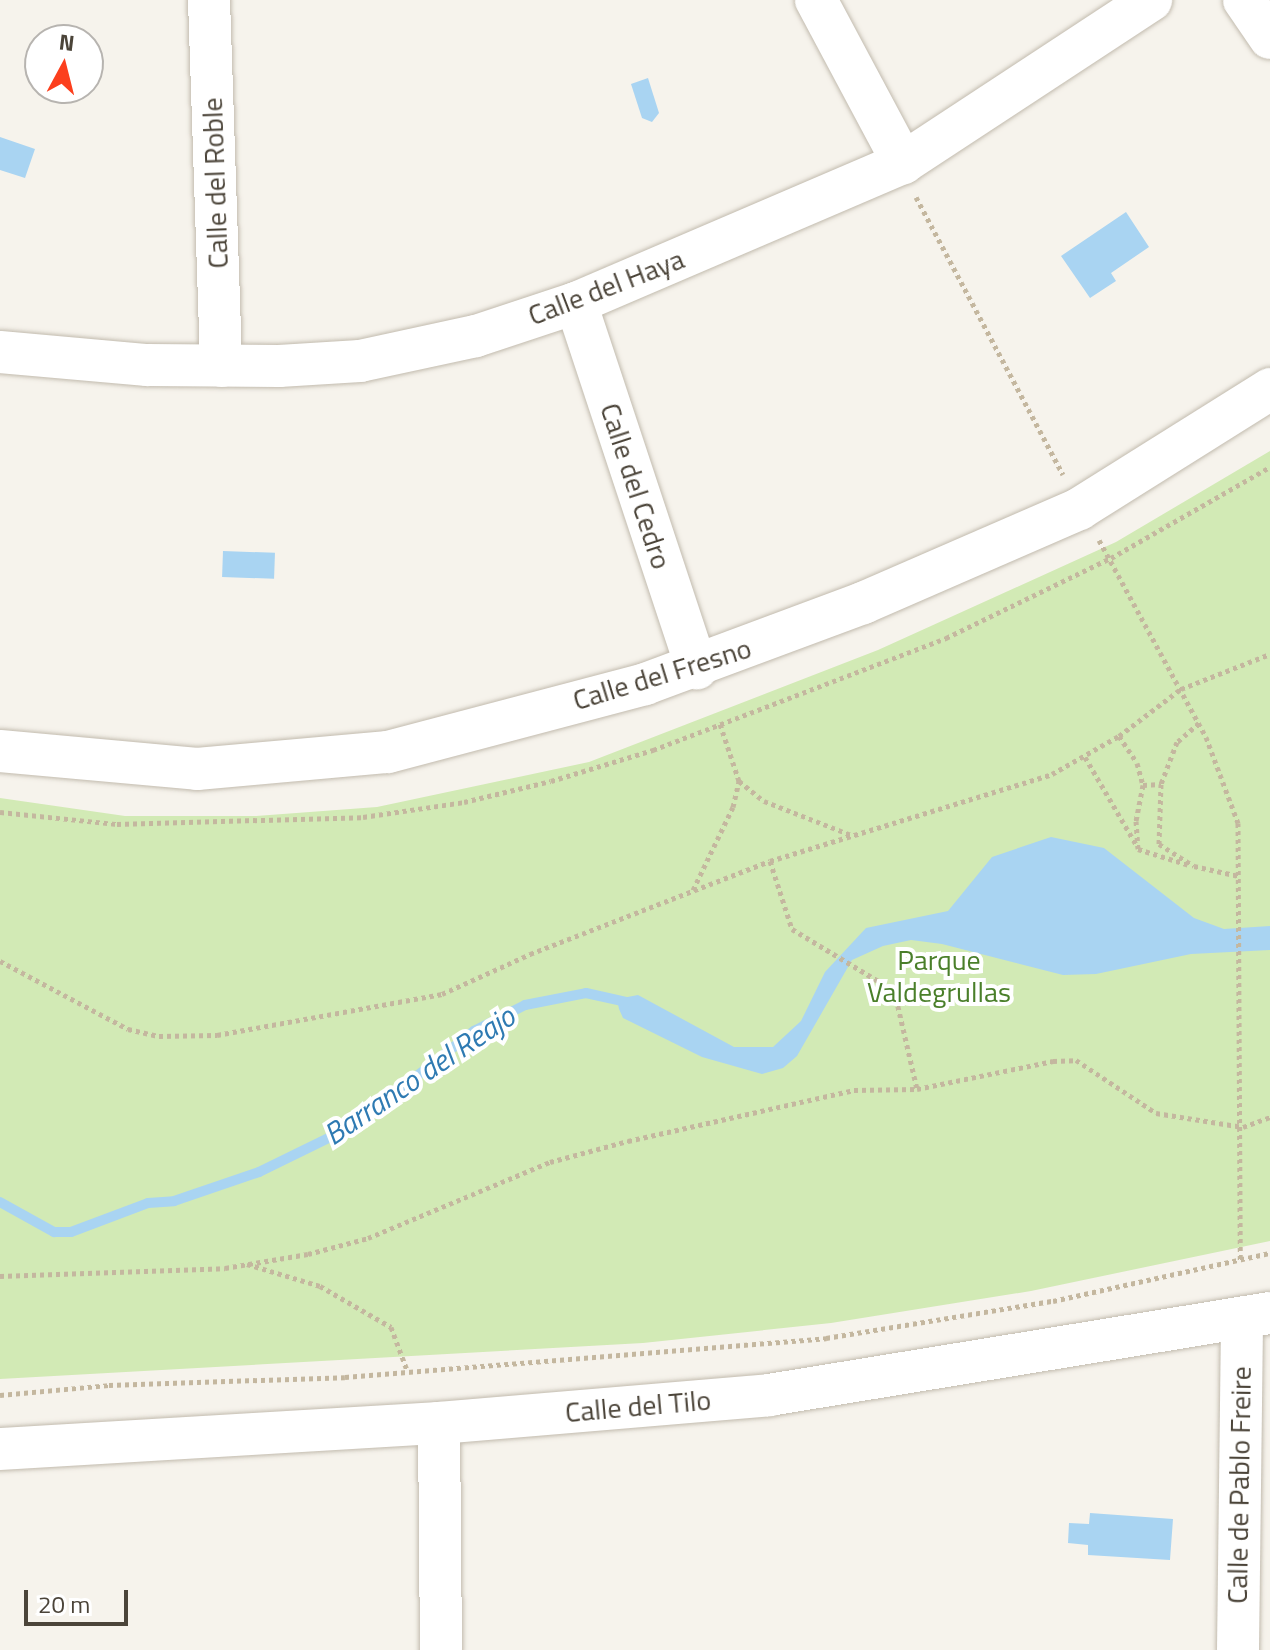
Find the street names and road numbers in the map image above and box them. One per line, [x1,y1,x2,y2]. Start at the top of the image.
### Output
street label: Calle del Roble [195,97,235,269]
street label: Calle del Haya [523,242,689,332]
street label: Calle del Cedro [593,399,679,573]
street label: Calle del Fresno [569,631,755,717]
street label: Calle de Pablo Freire [1220,1366,1258,1604]
street label: Calle del Tilo [564,1383,712,1429]

